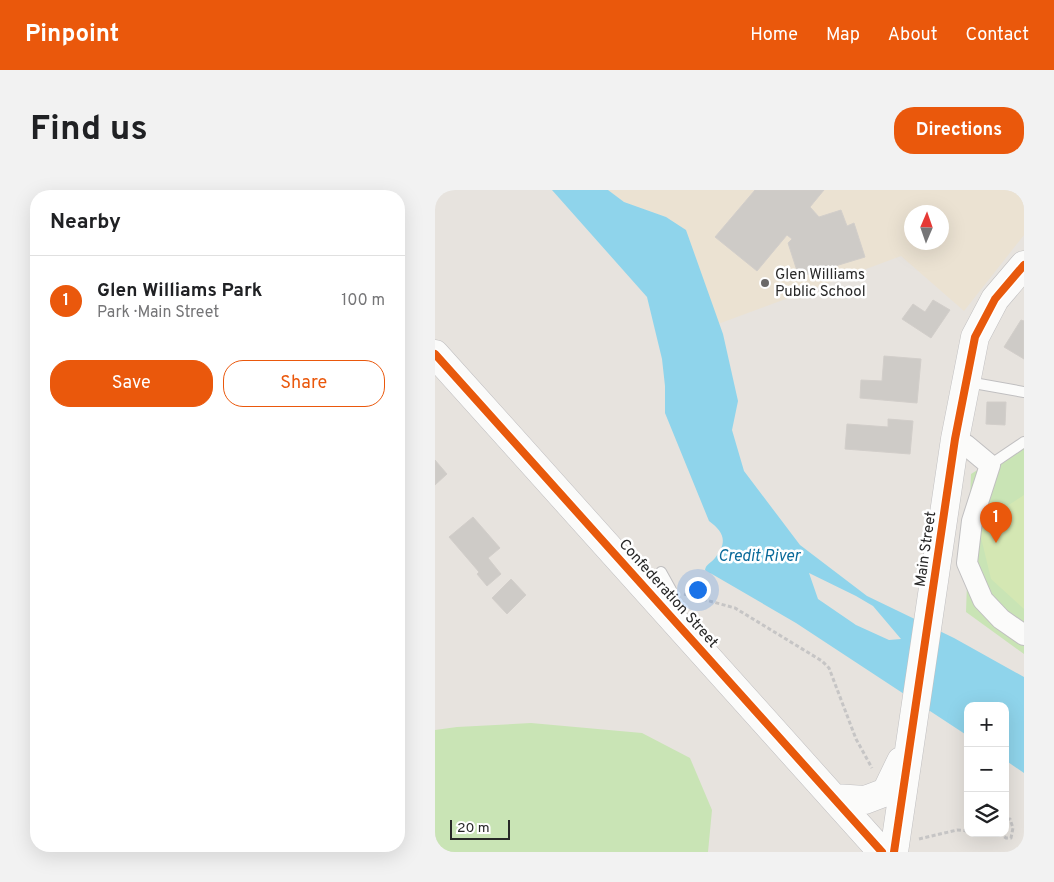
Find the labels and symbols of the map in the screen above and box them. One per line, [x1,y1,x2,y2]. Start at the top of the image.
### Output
north arrow [904,205,949,250]
place label: Glen Williams Public School [775,266,866,302]
marker: Glen Williams Public School [759,277,771,289]
pin: 1 [980,502,1012,543]
street label: Main Street [912,510,941,588]
street label: Confederation Street [614,536,722,652]
water label: Credit River [718,547,802,567]
your location [685,577,711,603]
scale bar [450,817,510,840]

